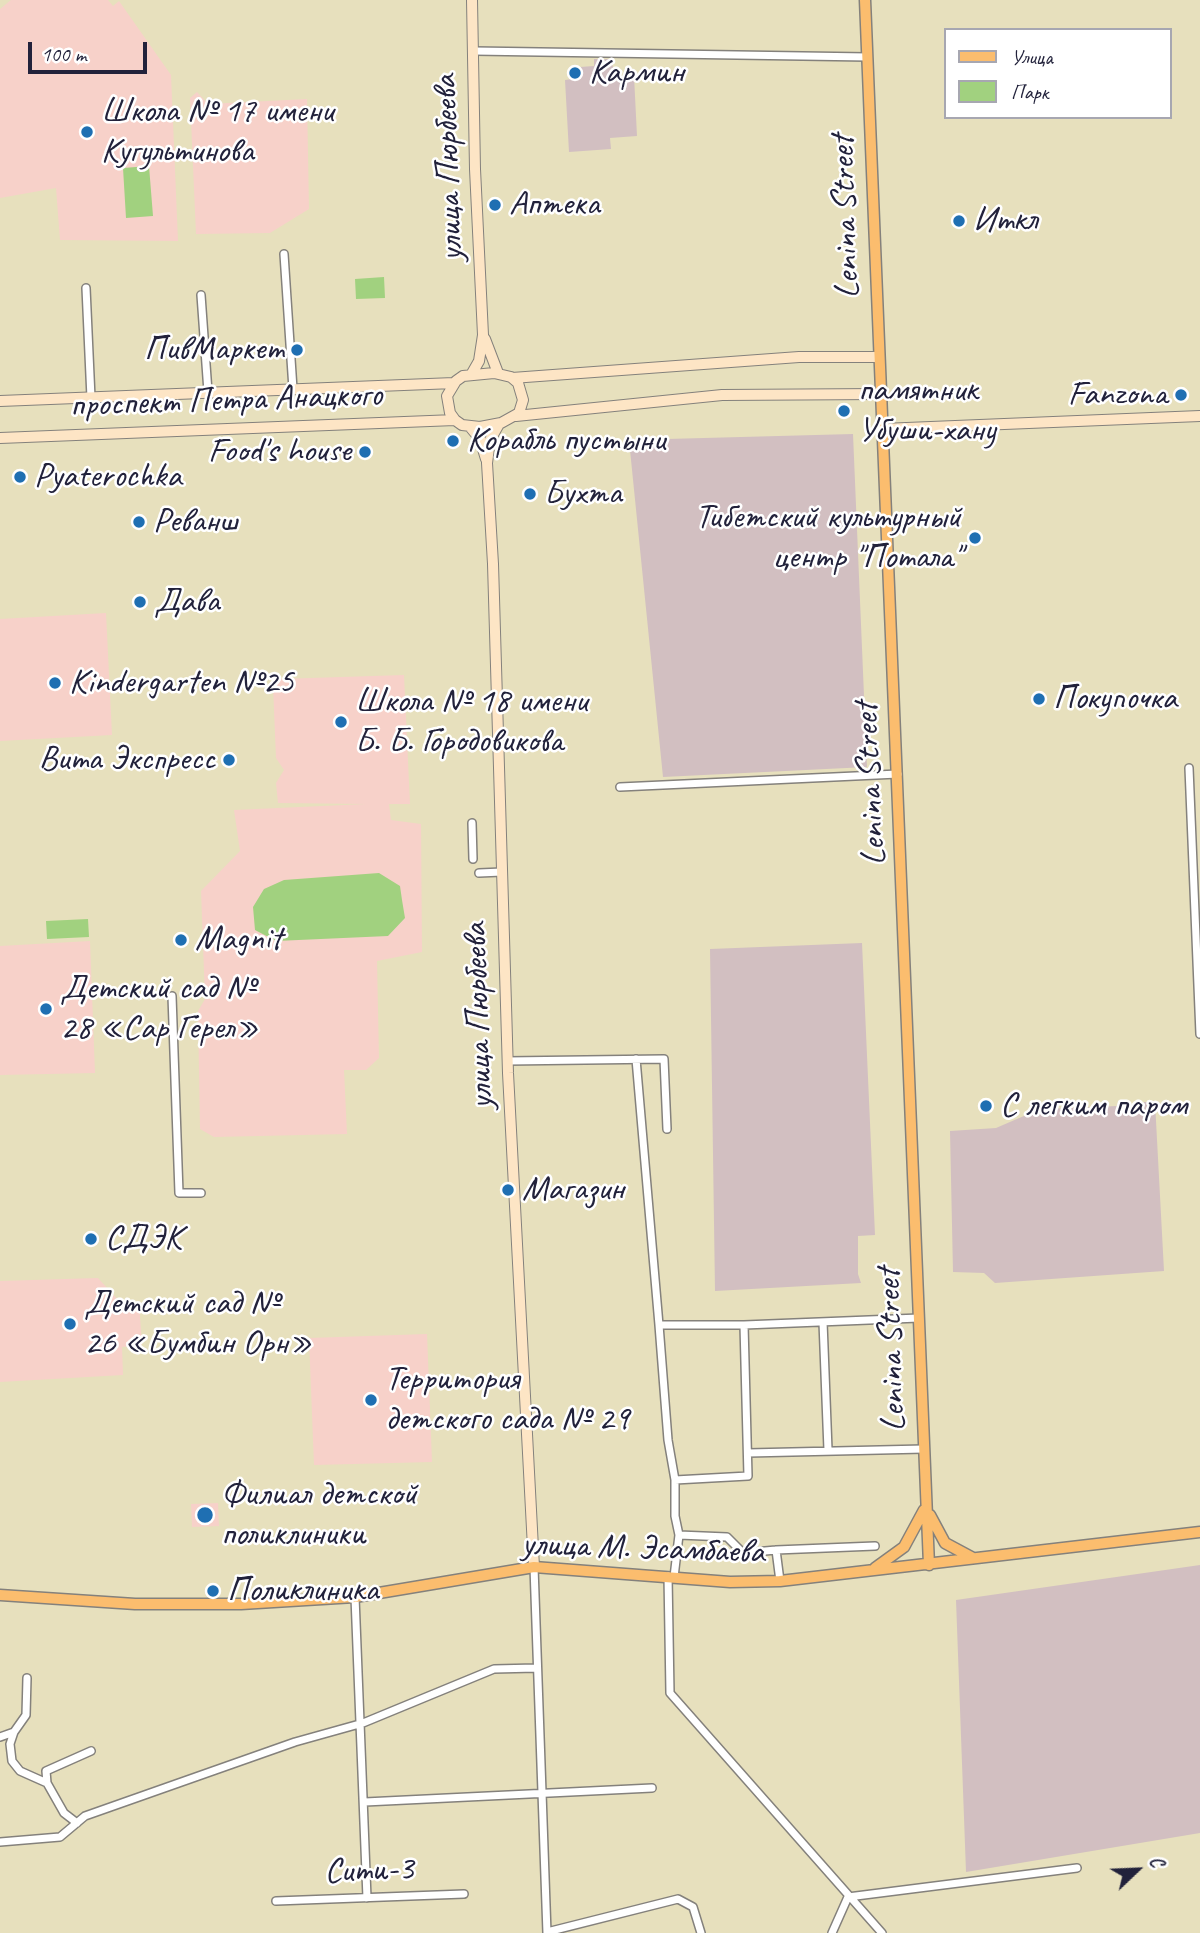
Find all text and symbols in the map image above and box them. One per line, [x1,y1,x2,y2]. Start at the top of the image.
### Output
scale bar [32,28,150,72]
legend [944,28,1172,119]
text: 100 m [41,41,86,67]
text: Улица [1011,44,1053,70]
place label: Кармин [589,52,684,94]
marker: Кармин [567,65,583,81]
street label: улица Пюрбеева [425,74,473,262]
text: Парк [1011,79,1048,105]
place label: Школа № 17 имени Кугультинова [101,91,333,173]
marker: Школа № 17 имени Кугультинова [79,124,95,140]
street label: Lenina Street [822,135,870,299]
place label: Аптека [509,184,599,226]
marker: Аптека [487,197,503,213]
place label: Иткл [973,200,1037,242]
marker: Иткл [951,213,967,229]
place label: ПивМаркет [144,329,283,371]
marker: ПивМаркет [289,342,305,358]
place label: памятник Убуши-хану [858,370,996,452]
place label: Fanzona [1068,374,1167,416]
street label: проспект Петра Анацкого [69,375,383,427]
marker: Fanzona [1173,387,1189,403]
marker: памятник Убуши-хану [836,403,852,419]
place label: Корабль пустыни [467,420,666,462]
place label: Food's house [208,431,351,473]
marker: Корабль пустыни [445,433,461,449]
marker: Food's house [357,444,373,460]
place label: Pyaterochka [34,456,181,498]
marker: Pyaterochka [12,469,28,485]
place label: Бухта [544,473,622,515]
marker: Бухта [522,486,538,502]
place label: Тибетский культурный центр "Потала" [695,497,961,579]
place label: Реванш [153,501,238,543]
marker: Реванш [131,514,147,530]
marker: Тибетский культурный центр "Потала" [967,530,983,546]
place label: Дава [154,581,219,623]
marker: Дава [132,594,148,610]
place label: Kindergarten №25 [69,662,294,704]
marker: Kindergarten №25 [47,675,63,691]
place label: Покупочка [1053,678,1177,720]
place label: Школа № 18 имени Б. Б. Городовикова [355,681,587,763]
marker: Покупочка [1031,691,1047,707]
street label: Lenina Street [846,701,896,867]
marker: Школа № 18 имени Б. Б. Городовикова [333,714,349,730]
place label: Вита Экспресс [39,739,215,781]
marker: Вита Экспресс [221,752,237,768]
place label: Magnit [195,919,282,961]
street label: улица Пюрбеева [455,922,503,1110]
marker: Magnit [173,932,189,948]
place label: Детский сад № 28 «Сар Герел» [60,968,259,1050]
marker: Детский сад № 28 «Сар Герел» [38,1001,54,1017]
place label: С легким паром [1000,1085,1187,1127]
marker: С легким паром [978,1098,994,1114]
place label: Магазин [522,1169,624,1211]
marker: Магазин [500,1182,516,1198]
place label: СДЭК [105,1218,182,1260]
marker: СДЭК [83,1231,99,1247]
street label: Lenina Street [868,1268,916,1432]
place label: Детский сад № 26 «Бумбин Орн» [84,1283,312,1365]
marker: Детский сад № 26 «Бумбин Орн» [62,1316,78,1332]
place label: Территория детского сада № 29 [385,1359,629,1441]
marker: Территория детского сада № 29 [363,1392,379,1408]
place label: Филиал детской поликлиники [221,1474,417,1556]
marker: Филиал детской поликлиники [195,1505,215,1525]
street label: улица М. Эсамбаева [521,1524,765,1574]
place label: Поликлиника [227,1570,378,1612]
marker: Поликлиника [205,1583,221,1599]
north arrow [1102,1835,1172,1905]
street label: Сити-3 [324,1848,414,1894]
text: С [1143,1853,1169,1871]

